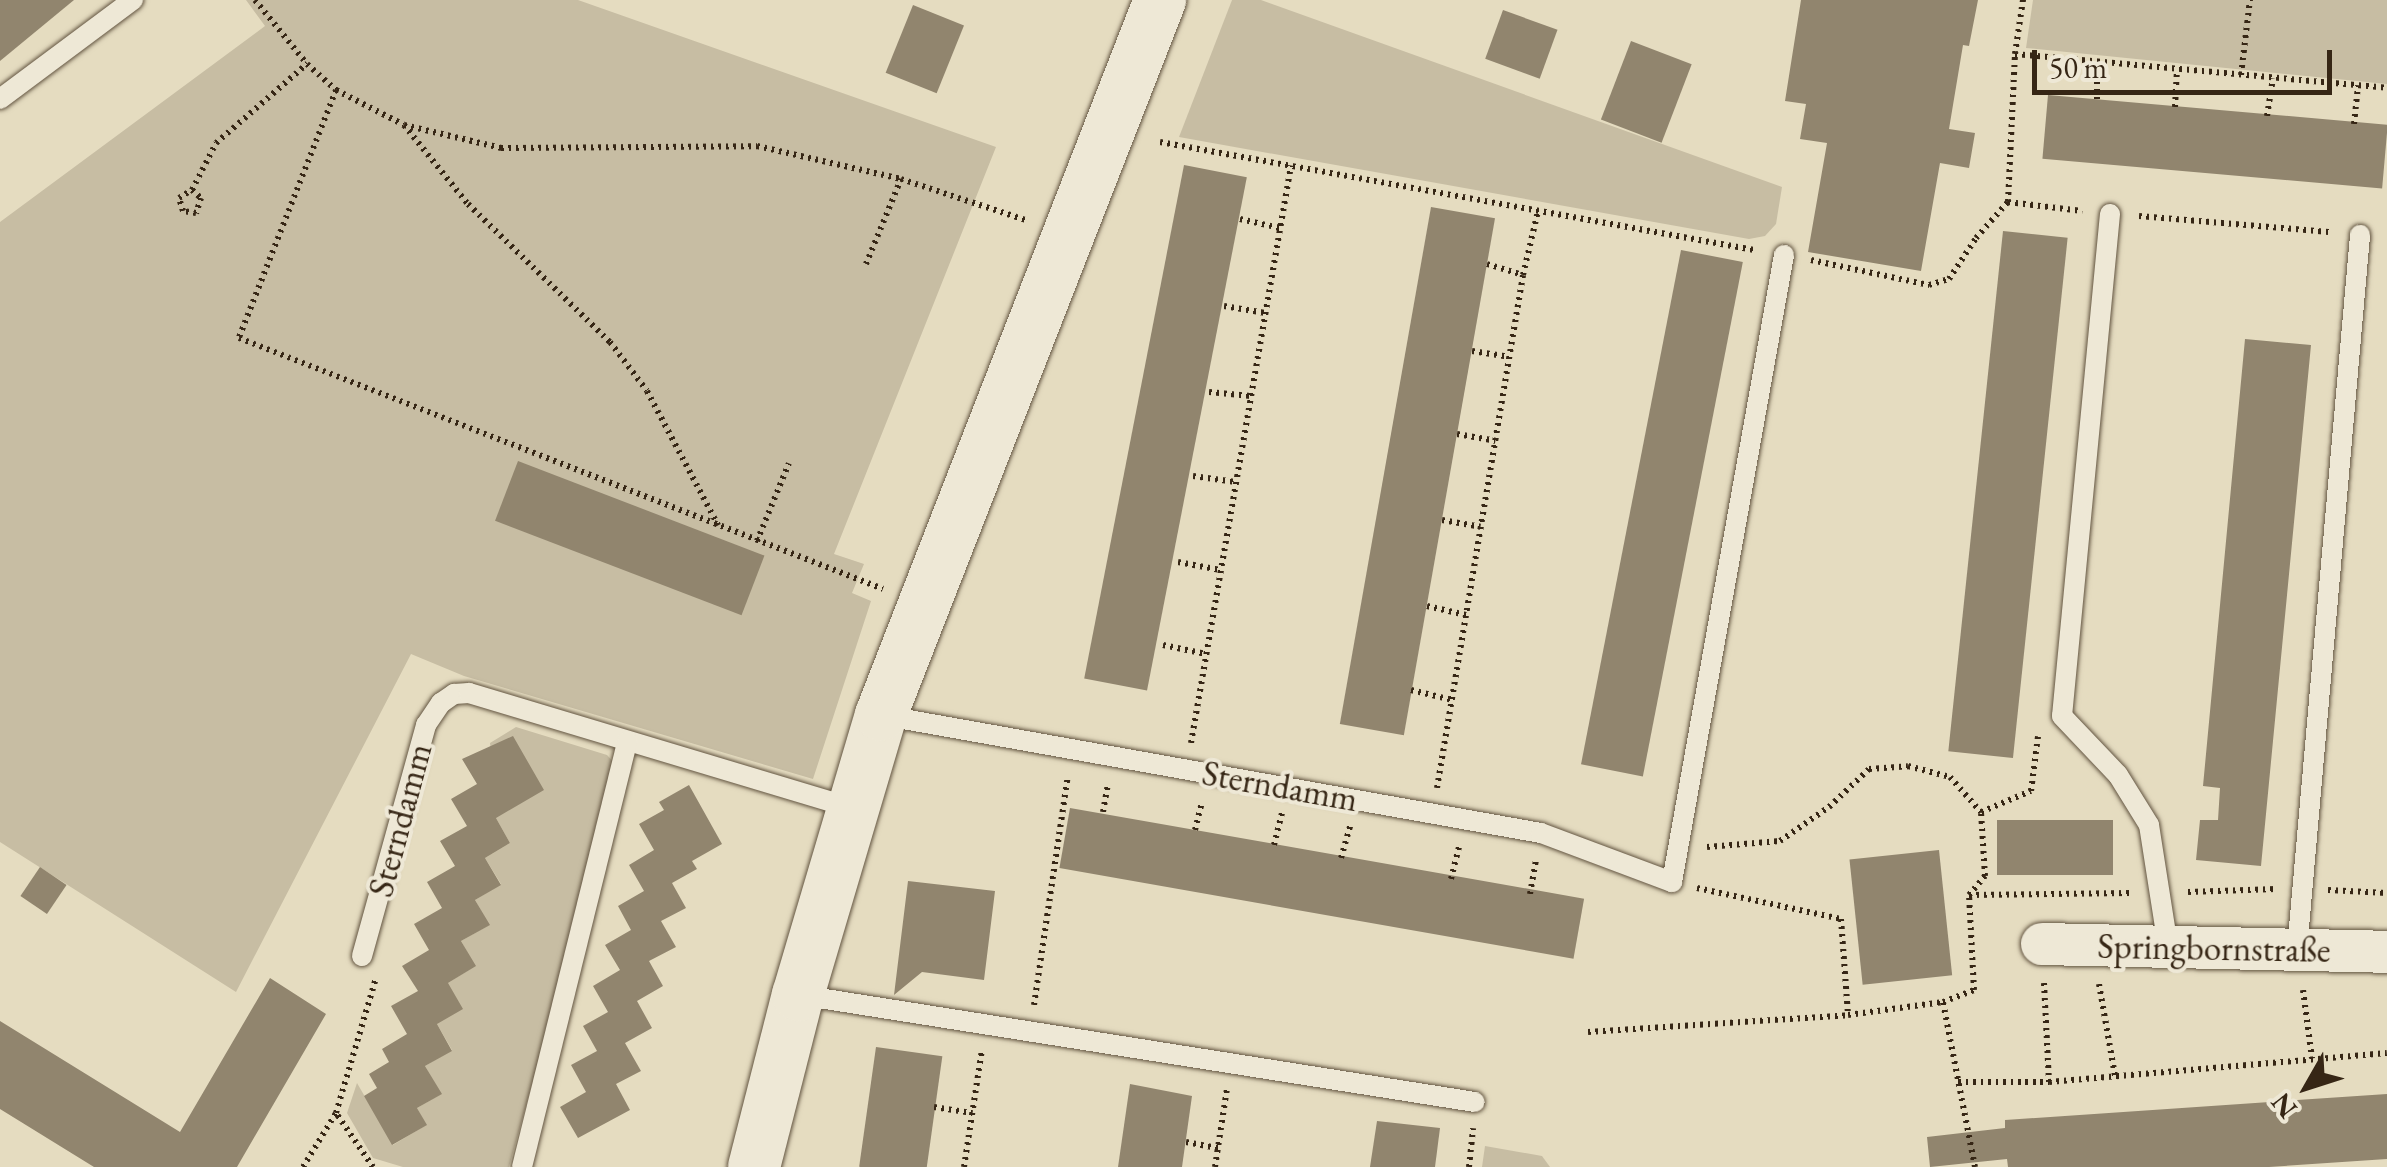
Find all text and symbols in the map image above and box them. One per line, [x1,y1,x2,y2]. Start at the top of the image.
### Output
scale bar [2037,30,2337,92]
text: 50 m [2049,48,2107,87]
street label: Sterndamm [359,739,441,901]
street label: Sterndamm [1199,752,1361,820]
street label: Springbornstraße [2097,925,2331,971]
north arrow [2257,1037,2357,1137]
text: N [2263,1086,2305,1126]

